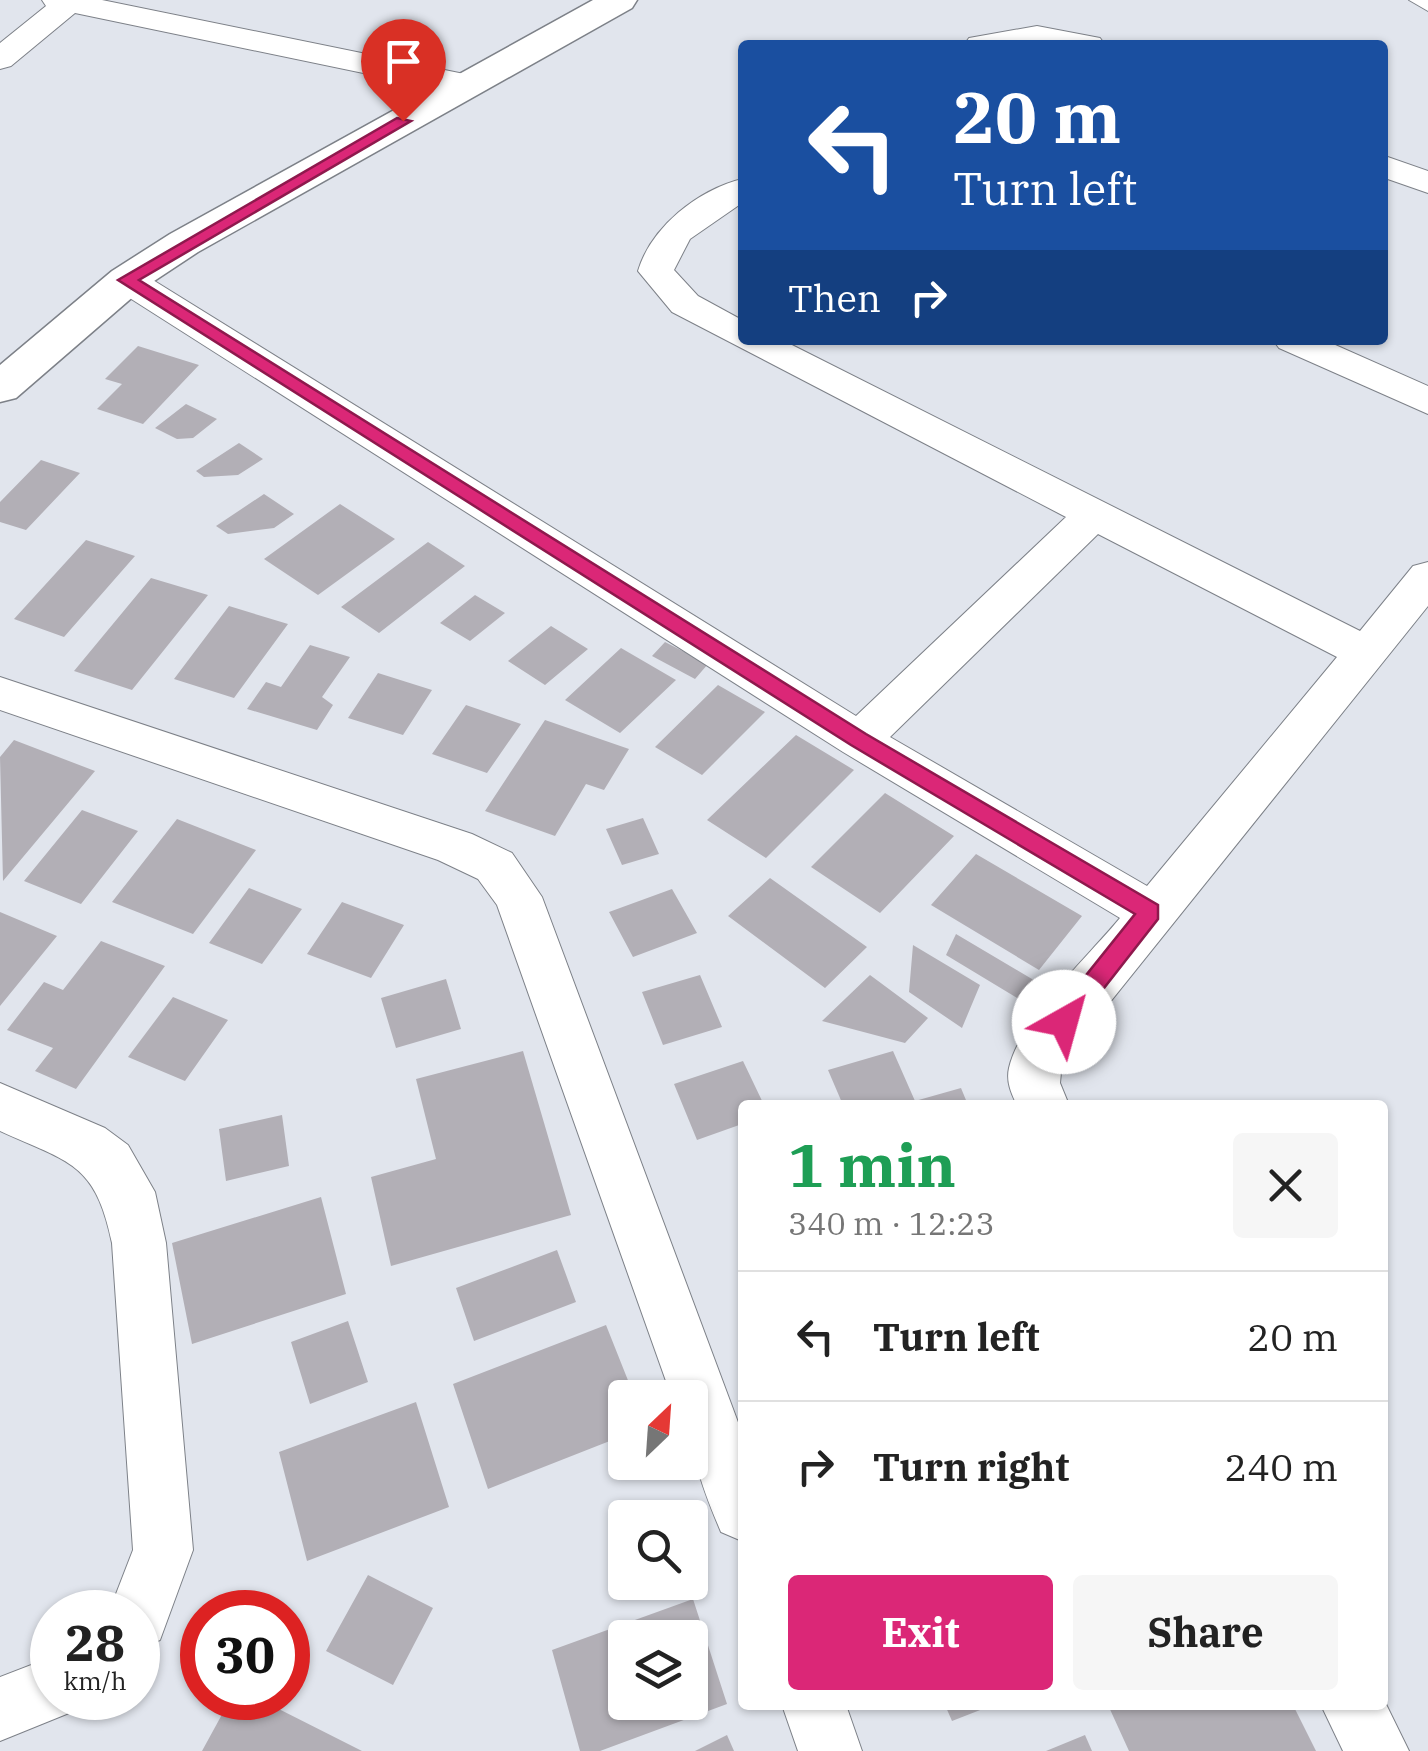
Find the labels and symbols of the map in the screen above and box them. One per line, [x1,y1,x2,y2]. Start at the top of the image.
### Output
pin [361,19,446,122]
position arrow [1012,970,1116,1074]
north arrow [608,1380,708,1480]
speed limit sign: 30 [180,1590,310,1720]

